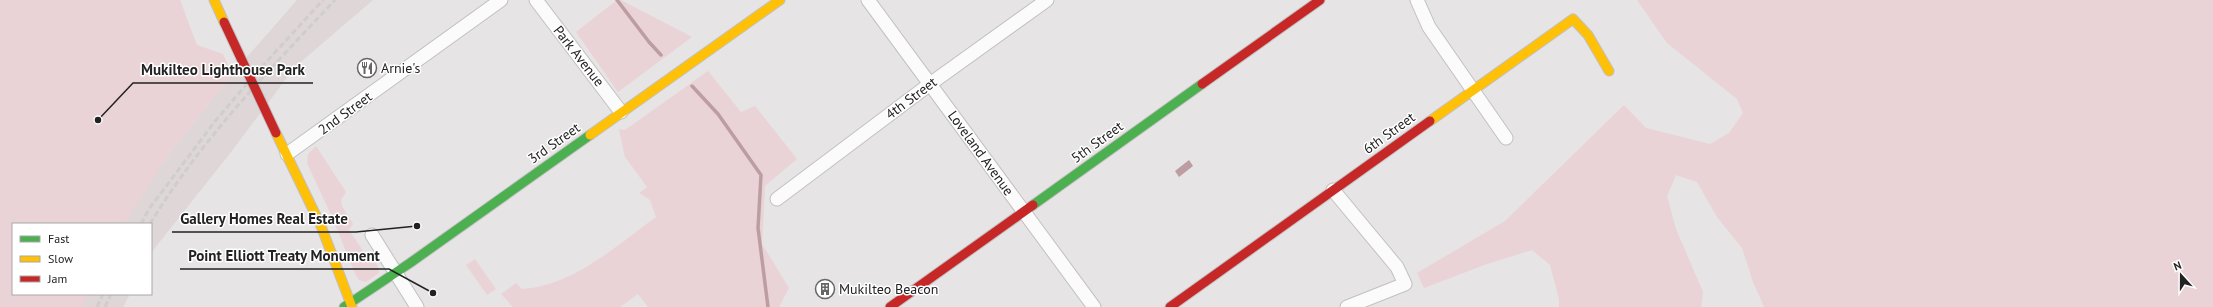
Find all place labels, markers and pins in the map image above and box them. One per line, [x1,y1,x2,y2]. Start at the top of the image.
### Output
callout: Mukilteo Lighthouse Park [133,56,313,83]
restaurant icon: Arnie's [356,57,378,79]
place label: Arnie's [381,59,420,77]
callout: Gallery Homes Real Estate [172,205,356,232]
callout: Point Elliott Treaty Monument [180,242,389,269]
building icon: Mukilteo Beacon [814,278,836,300]
place label: Mukilteo Beacon [839,280,938,298]

